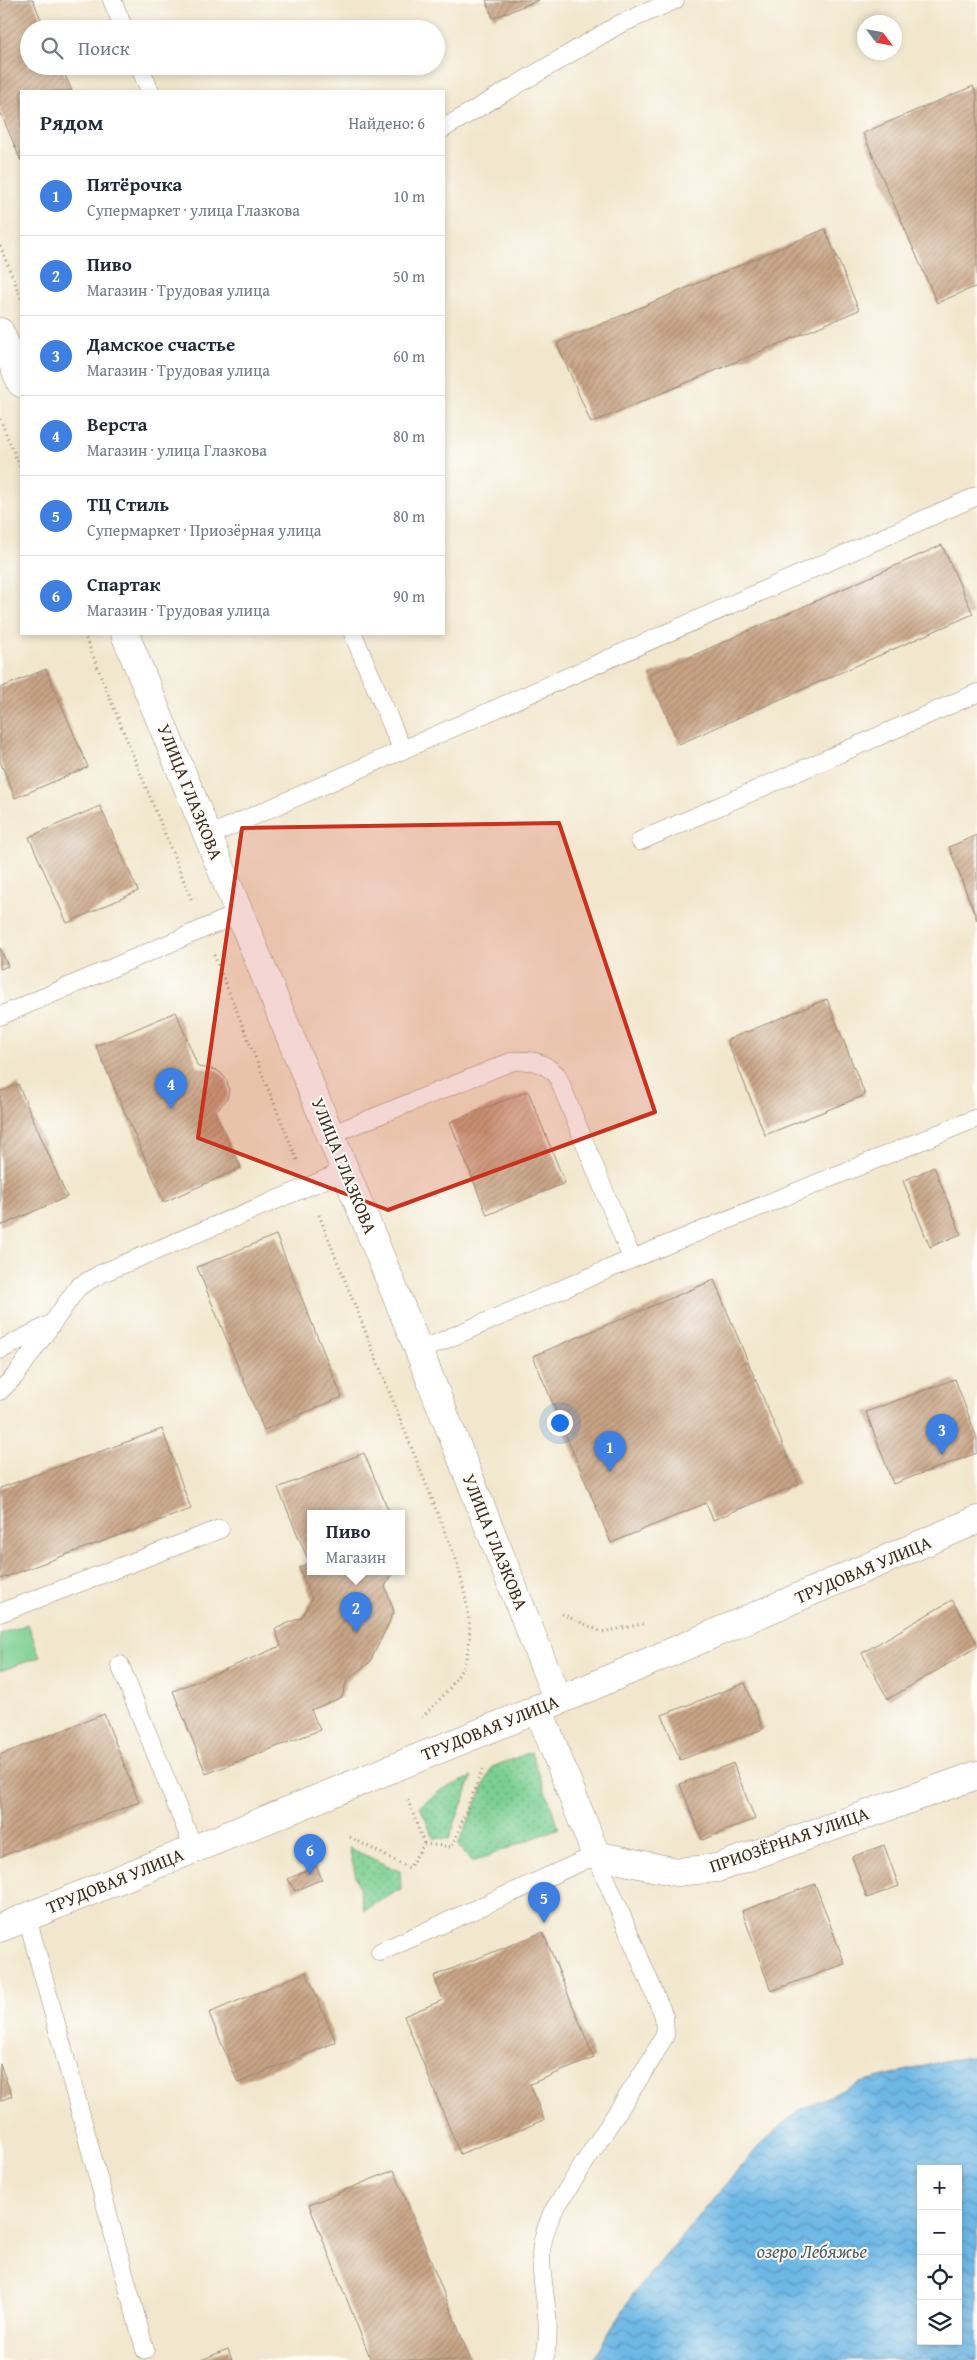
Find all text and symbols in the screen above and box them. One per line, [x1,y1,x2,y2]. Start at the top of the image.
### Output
north arrow [857,15,902,60]
search box [20,20,445,75]
icon: search [38,34,66,62]
text: Поиск [78,34,130,62]
text: Рядом [40,107,103,138]
text: Найдено: 6 [348,111,425,135]
text: Пятёрочка [87,170,182,198]
text: 1 [52,184,60,208]
text: 10 m [393,184,425,208]
text: Супермаркет · улица Глазкова [87,198,300,222]
text: Пиво [87,250,132,278]
text: 2 [52,264,60,288]
text: 50 m [393,264,425,288]
text: Магазин · Трудовая улица [87,278,270,302]
text: Дамское счастье [87,330,235,358]
text: 3 [52,344,60,368]
text: 60 m [393,344,425,368]
text: Магазин · Трудовая улица [87,358,270,382]
text: Верста [87,410,148,438]
text: 4 [52,424,60,448]
text: 80 m [393,424,425,448]
text: Магазин · улица Глазкова [87,438,267,462]
text: ТЦ Стиль [87,490,169,518]
text: 5 [52,504,60,528]
text: 80 m [393,504,425,528]
text: Супермаркет · Приозёрная улица [87,518,321,542]
text: Спартак [87,570,160,598]
text: 6 [52,584,60,608]
text: 90 m [393,584,425,608]
text: Магазин · Трудовая улица [87,598,270,622]
street label: УЛИЦА ГЛАЗКОВА [151,720,230,864]
pin: 4 [155,1068,187,1109]
street label: УЛИЦА ГЛАЗКОВА [305,1094,384,1238]
your location [547,1410,573,1436]
pin: 3 [926,1414,958,1455]
pin: 1 [594,1431,626,1472]
street label: УЛИЦА ГЛАЗКОВА [456,1470,535,1614]
popup [307,1510,405,1575]
text: Пиво [326,1517,371,1545]
street label: ТРУДОВАЯ УЛИЦА [790,1529,935,1610]
text: Магазин [326,1545,386,1569]
pin: 2 [340,1592,372,1633]
street label: ТРУДОВАЯ УЛИЦА [417,1688,563,1767]
street label: ПРИОЗЁРНАЯ УЛИЦА [706,1800,872,1879]
pin: 6 [294,1834,326,1875]
street label: ТРУДОВАЯ УЛИЦА [42,1841,188,1920]
pin: 5 [528,1882,560,1923]
map controls [917,2165,962,2345]
button: + [917,2165,962,2210]
button: − [917,2210,962,2255]
water label: озеро Лебяжье [757,2237,868,2265]
button: locate [917,2255,962,2300]
button: layers [917,2300,962,2345]

